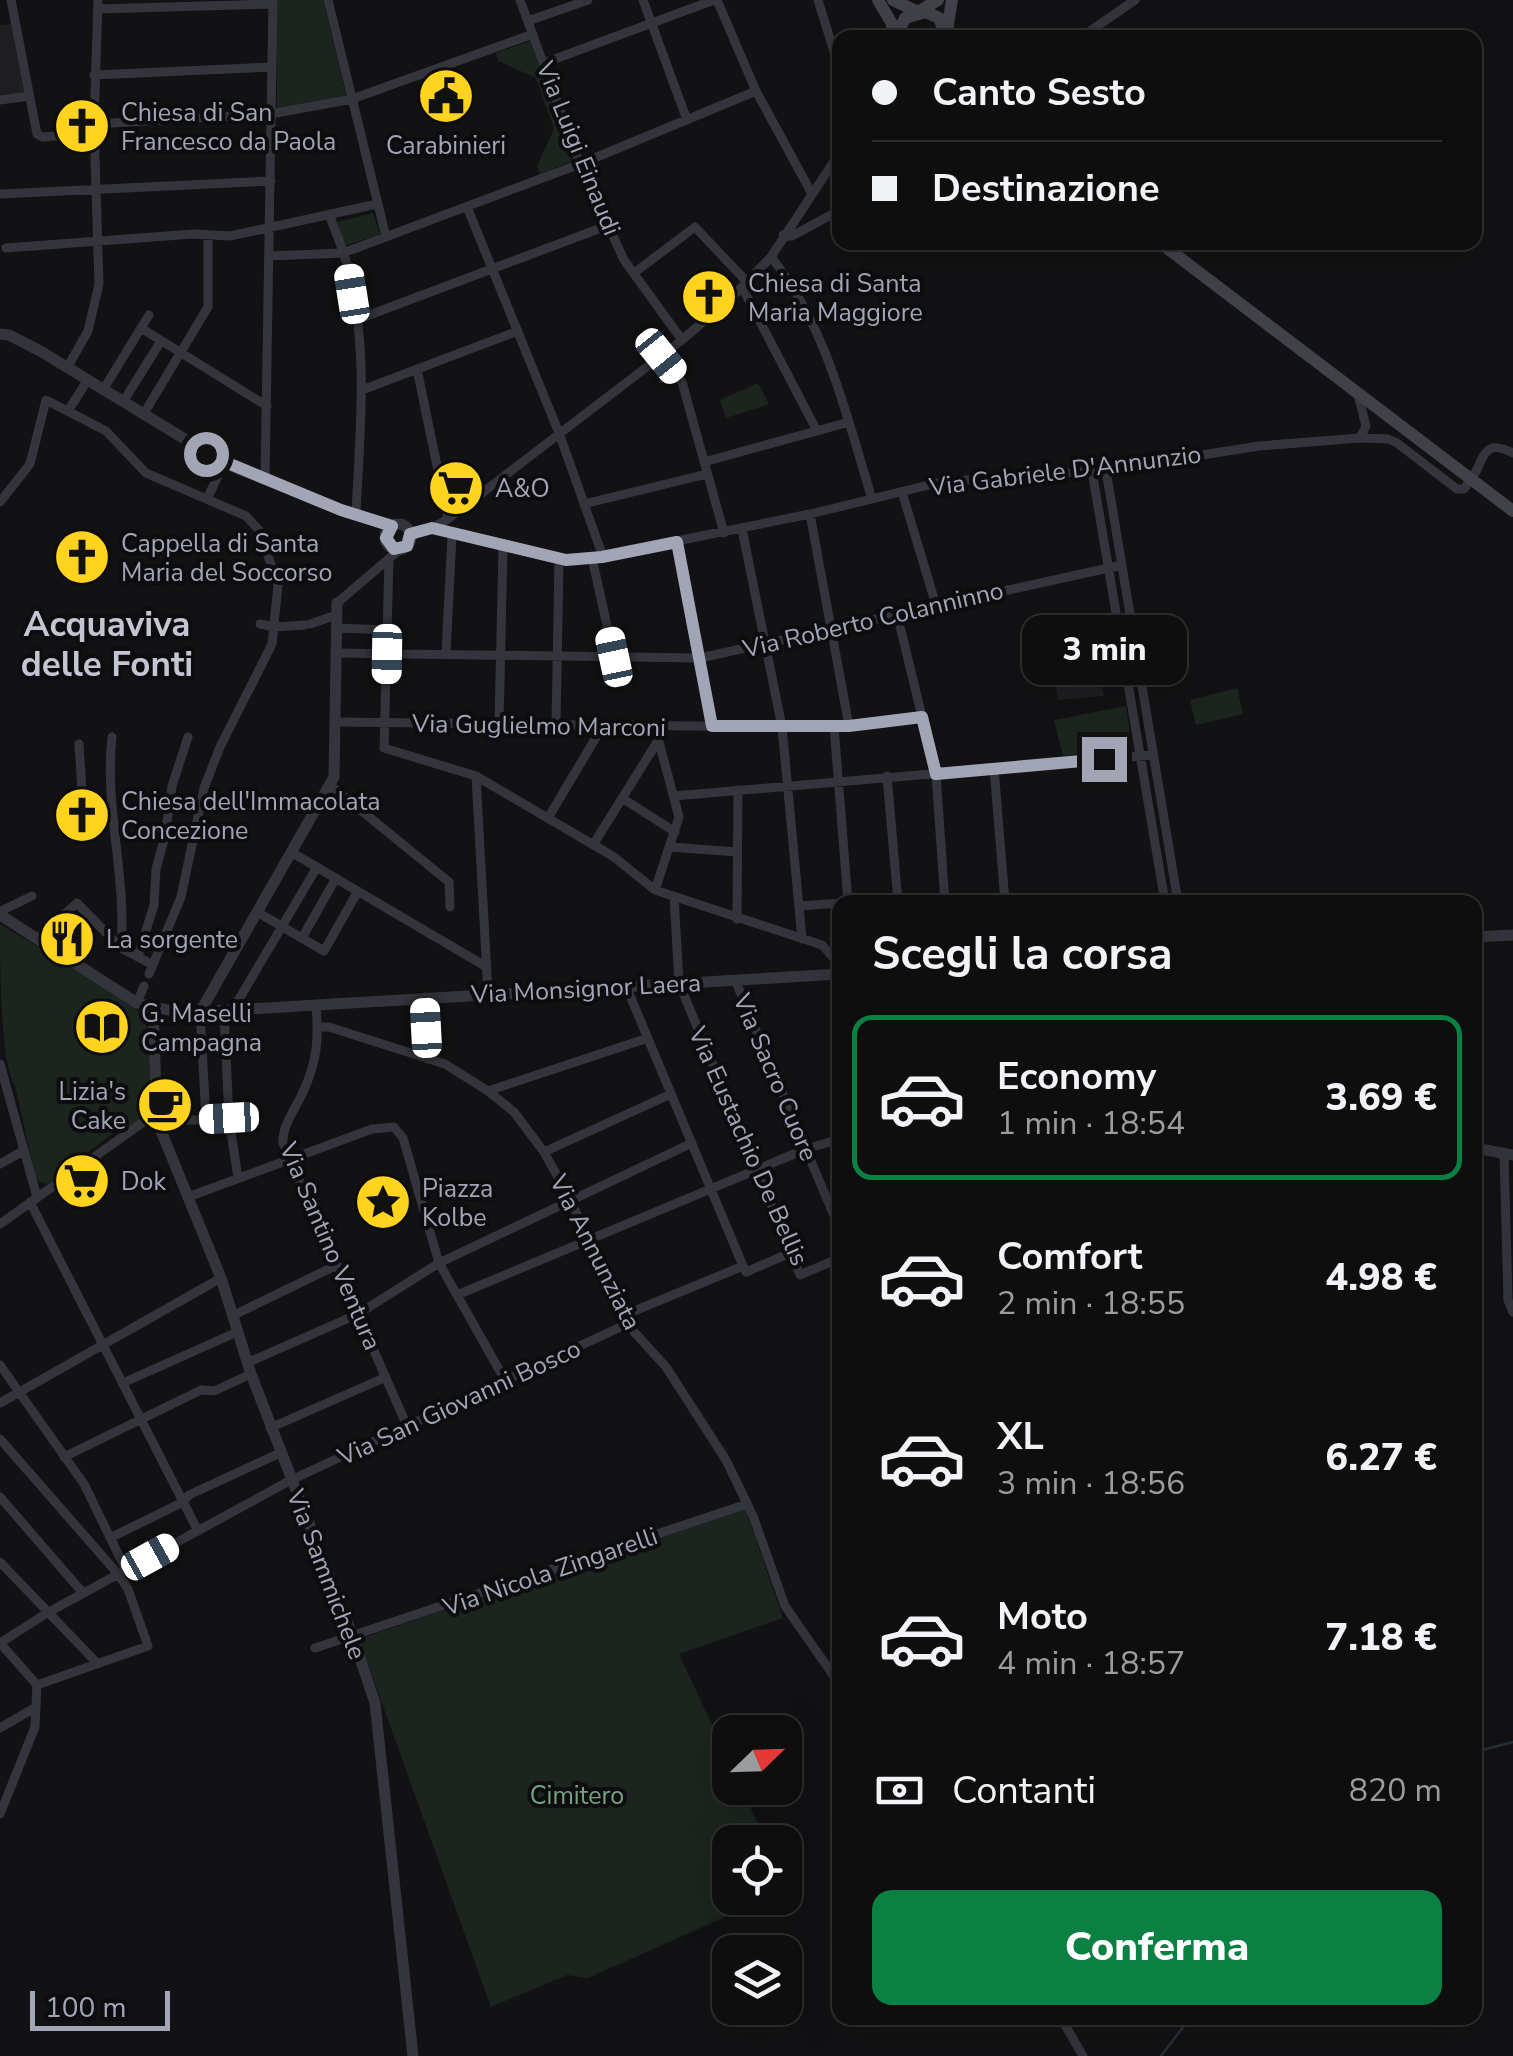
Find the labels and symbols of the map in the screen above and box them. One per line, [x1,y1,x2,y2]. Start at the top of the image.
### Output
street label: Via Luigi Einaudi [527,55,628,240]
public building icon: Carabinieri [416,66,476,126]
church icon: Chiesa di San Francesco da Paola [52,96,112,156]
place label: Chiesa di San Francesco da Paola [121,96,336,159]
place label: Carabinieri [386,129,506,163]
car [332,262,372,326]
church icon: Chiesa di Santa Maria Maggiore [679,267,739,327]
place label: Chiesa di Santa Maria Maggiore [748,267,923,330]
car [630,323,692,389]
route start [184,432,229,477]
street label: Via Gabriele D'Annunzio [926,437,1203,505]
supermarket icon: A&O [426,458,486,518]
place label: A&O [495,472,550,506]
church icon: Cappella di Santa Maria del Soccorso [52,527,112,587]
place label: Cappella di Santa Maria del Soccorso [121,527,332,590]
street label: Via Roberto Colanninno [739,573,1007,667]
district label: Acquaviva delle Fonti [21,601,193,688]
callout: 3 min [1022,614,1186,684]
car [371,624,403,684]
car [593,625,635,689]
street label: Via Guglielmo Marconi [411,707,666,745]
route end [1082,737,1127,782]
church icon: Chiesa dell'Immacolata Concezione [52,785,112,845]
place label: Chiesa dell'Immacolata Concezione [121,785,380,848]
restaurant icon: La sorgente [37,909,97,969]
place label: La sorgente [106,923,238,957]
street label: Via Monsignor Laera [469,966,702,1012]
street label: Via Sacro Cuore [724,988,826,1166]
library icon: G. Maselli Campagna [72,997,132,1057]
place label: G. Maselli Campagna [141,997,262,1060]
car [409,997,443,1059]
street label: Via Eustachio De Bellis [680,1021,816,1271]
place label: Lizia's Cake [58,1075,126,1138]
cafe icon: Lizia's Cake [135,1075,195,1135]
car [198,1101,260,1135]
street label: Via Santino Ventura [271,1136,389,1356]
supermarket icon: Dok [52,1151,112,1211]
place label: Dok [121,1165,166,1199]
street label: Via Annunziata [541,1168,649,1336]
place icon: Piazza Kolbe [353,1172,413,1232]
place label: Piazza Kolbe [422,1172,493,1235]
street label: Via San Giovanni Bosco [332,1332,586,1475]
street label: Via Sammichele [278,1484,374,1664]
street label: Via Nicola Zingarelli [438,1519,662,1625]
car [116,1529,184,1585]
north arrow [712,1715,802,1805]
park label: Cimitero [530,1779,624,1813]
scale bar [30,1986,170,2030]

